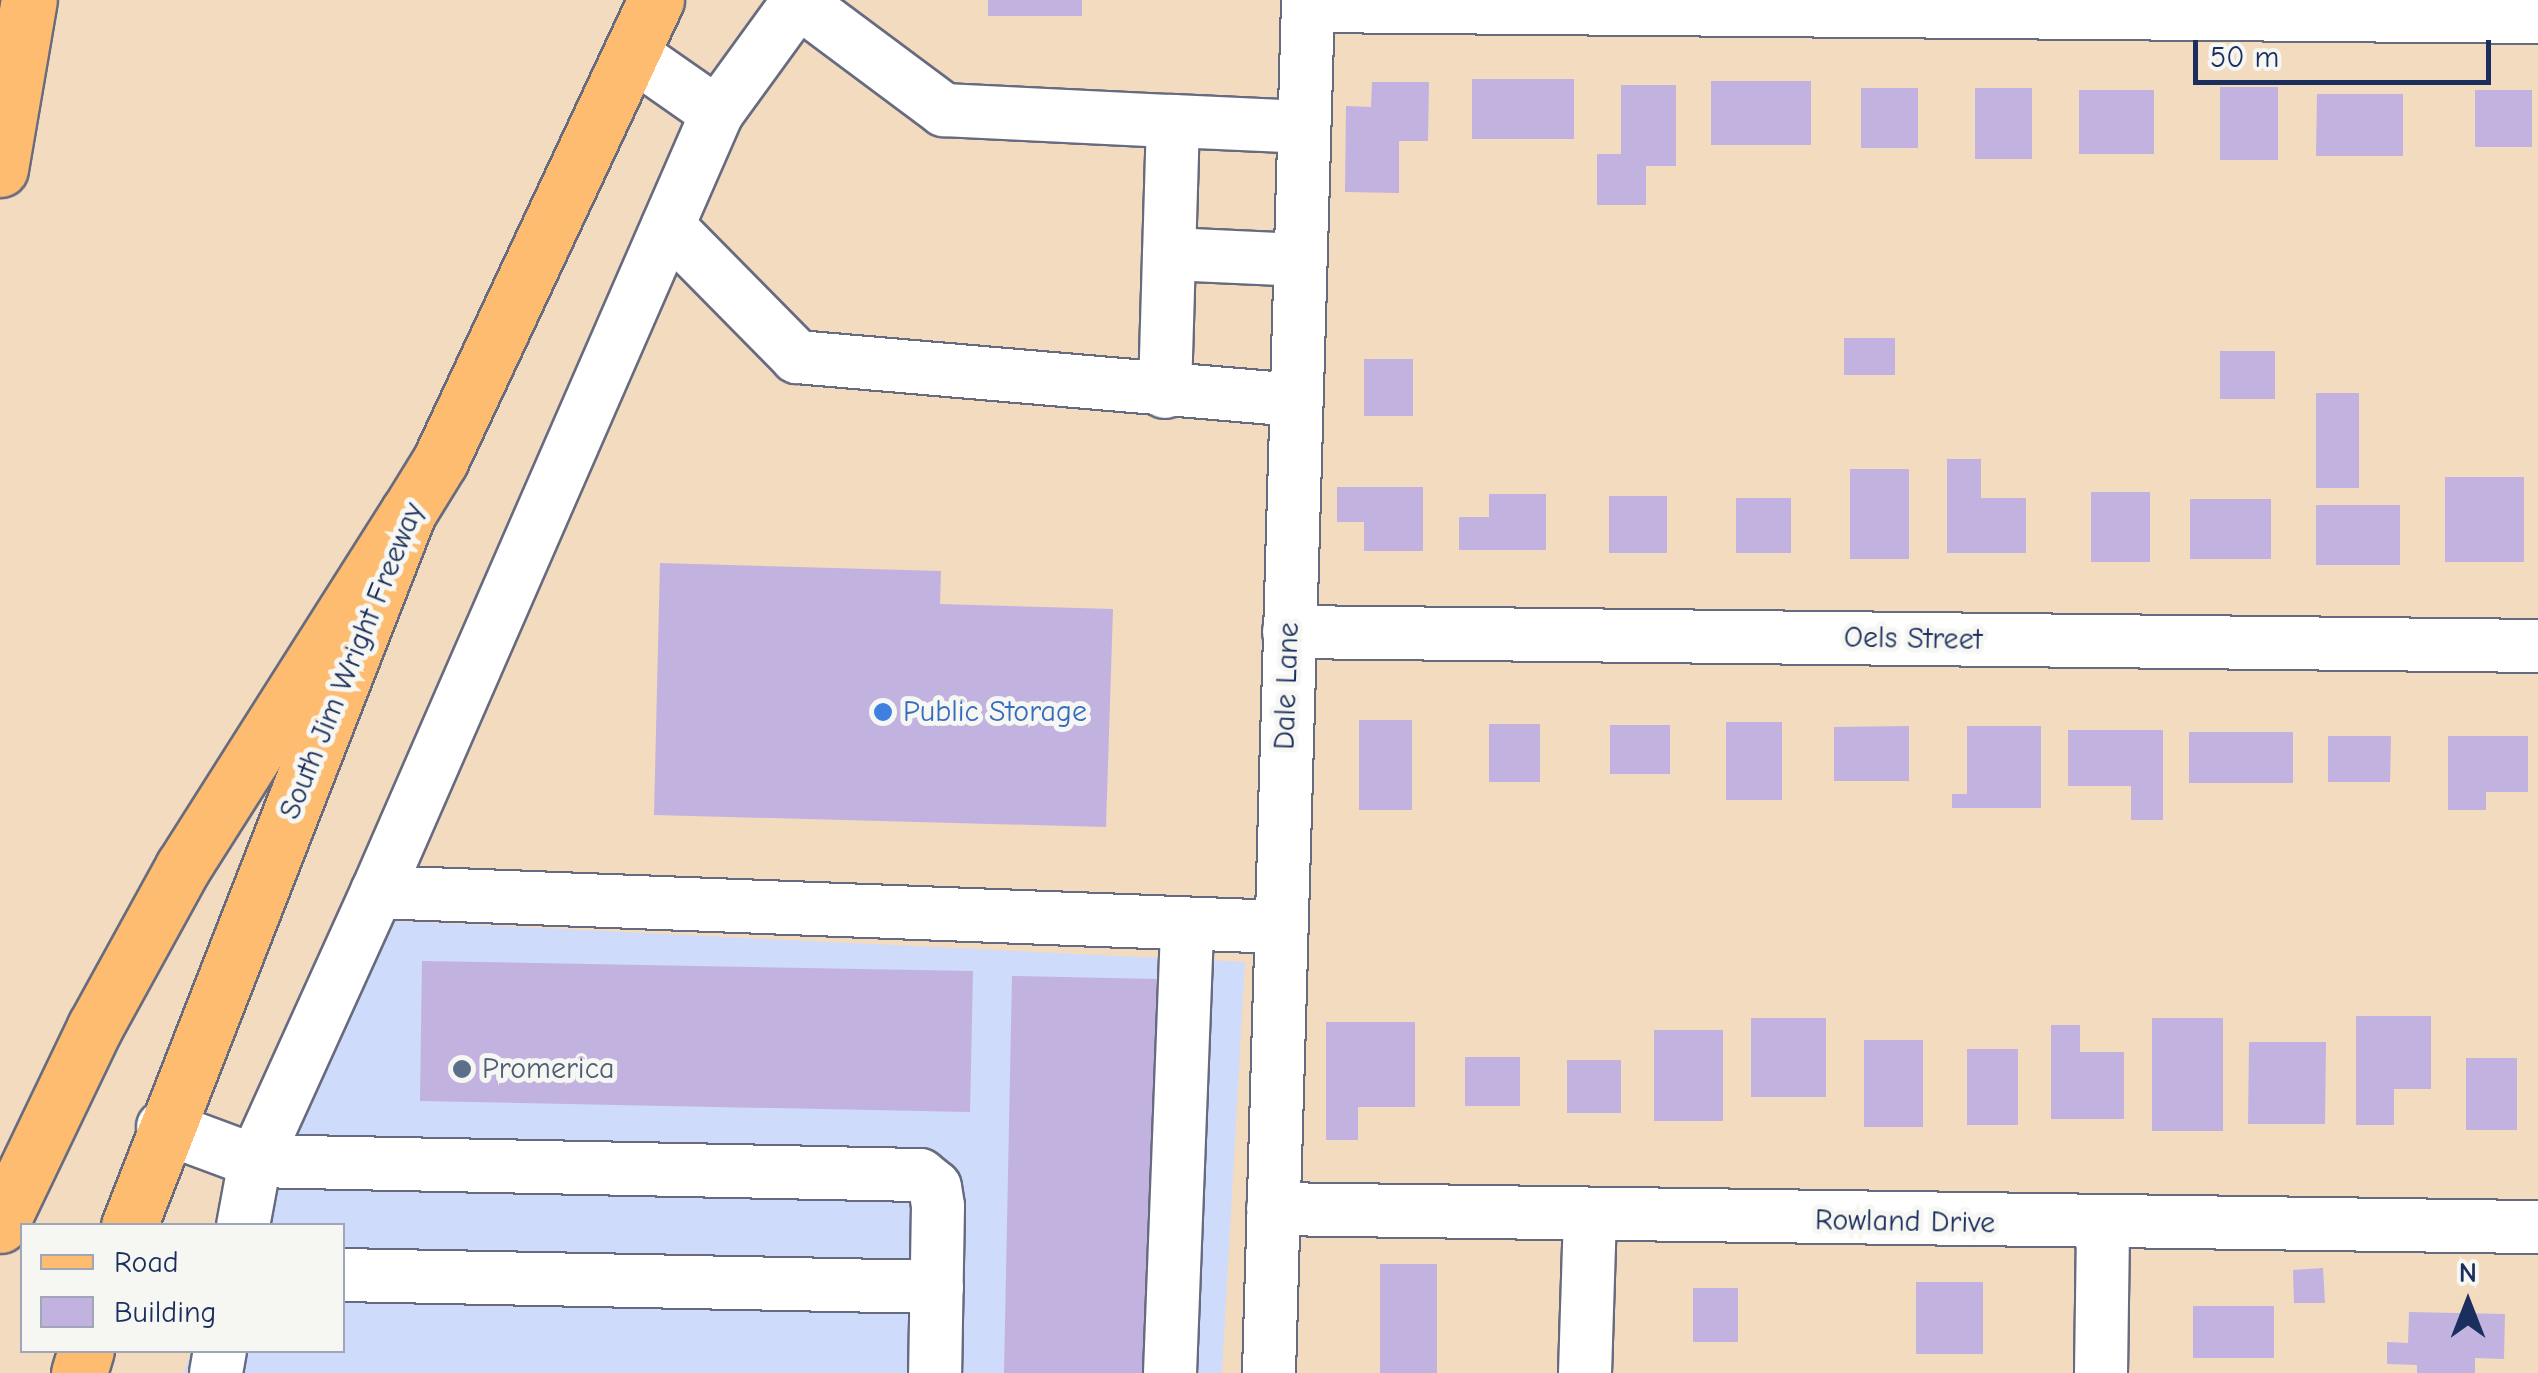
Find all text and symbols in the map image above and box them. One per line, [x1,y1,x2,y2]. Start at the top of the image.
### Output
scale bar [2198,20,2496,82]
text: 50 m [2210,40,2279,75]
street label: South Jim Wright Freeway [272,498,432,824]
street label: Oels Street [1843,620,1983,658]
street label: Dale Lane [1267,622,1307,750]
place label: Public Storage [903,694,1087,730]
marker: Public Storage [872,701,894,723]
place label: Promerica [482,1051,615,1087]
marker: Promerica [451,1058,473,1080]
street label: Rowland Drive [1815,1202,1995,1242]
legend [20,1223,345,1353]
text: Road [114,1245,179,1280]
north arrow [2418,1253,2518,1353]
text: N [2459,1257,2477,1289]
text: Building [114,1295,217,1330]

